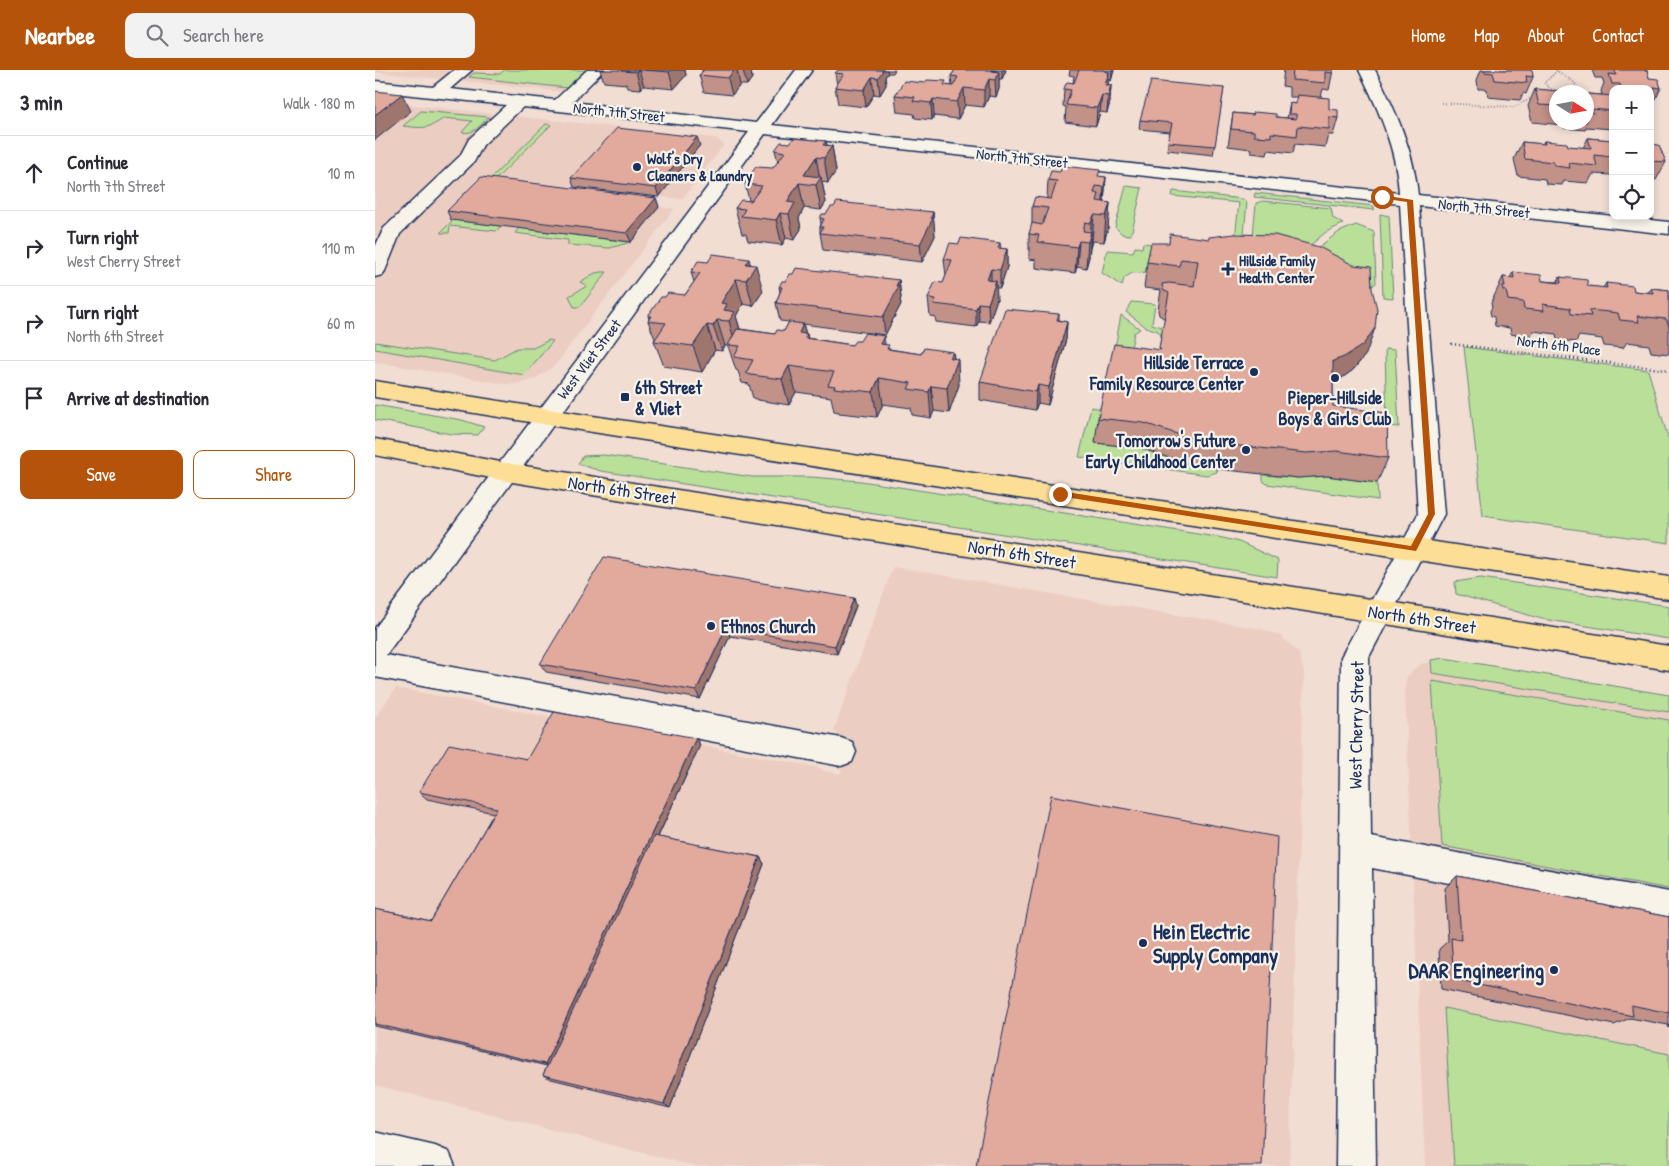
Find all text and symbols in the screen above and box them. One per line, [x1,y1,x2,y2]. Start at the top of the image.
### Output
search box [125,13,475,58]
text: Nearbee [25,19,95,51]
icon: search [143,21,171,49]
text: Search here [183,22,264,48]
text: Home [1411,23,1446,48]
text: Map [1474,23,1499,48]
text: About [1527,23,1564,48]
text: Contact [1592,23,1644,48]
north arrow [1549,85,1594,130]
map controls [1609,85,1654,220]
button: + [1609,85,1654,130]
text: 3 min [20,88,63,117]
text: Walk · 180 m [283,92,355,114]
street label: North 7th Street [572,97,667,127]
button: − [1609,130,1654,175]
street label: North 7th Street [975,143,1070,173]
place label: Wolf's Dry Cleaners & Laundry [647,148,753,187]
text: Continue [67,149,128,175]
icon: ahead [20,159,48,187]
marker: Wolf's Dry Cleaners & Laundry [631,161,643,173]
text: 10 m [327,162,355,184]
text: North 7th Street [67,175,165,197]
button: locate [1609,175,1654,220]
route start [1371,186,1394,209]
street label: North 7th Street [1437,193,1532,223]
text: Turn right [67,224,138,250]
icon: right [20,234,48,262]
text: 110 m [322,237,355,259]
text: West Cherry Street [67,250,180,272]
place label: Hillside Family Health Center [1239,250,1316,288]
marker: Hillside Family Health Center [1221,262,1235,276]
text: Turn right [67,299,138,325]
icon: right [20,309,48,337]
text: 60 m [327,312,355,334]
street label: West Vliet Street [552,314,626,403]
text: North 6th Street [67,325,164,347]
street label: North 6th Place [1516,329,1602,361]
place label: Hillside Terrace Family Resource Center [1089,350,1245,397]
marker: Hillside Terrace Family Resource Center [1248,366,1260,378]
marker: Pieper-Hillside Boys & Girls Club [1329,372,1341,384]
place label: 6th Street & Vliet [635,375,703,421]
icon: arrive [20,384,48,412]
text: Arrive at destination [67,385,209,411]
place label: Pieper-Hillside Boys & Girls Club [1278,385,1392,432]
marker: 6th Street & Vliet [619,391,631,403]
place label: Tomorrow's Future Early Childhood Center [1086,428,1237,475]
marker: Tomorrow's Future Early Childhood Center [1240,444,1252,456]
button: Save [20,450,183,499]
button: Share [193,450,355,499]
street label: North 6th Street [566,469,678,511]
route end [1049,483,1072,506]
street label: North 6th Street [966,533,1078,575]
street label: North 6th Street [1366,598,1478,640]
place label: Ethnos Church [721,614,816,639]
marker: Ethnos Church [705,620,717,632]
street label: West Cherry Street [1342,660,1370,789]
place label: Hein Electric Supply Company [1153,917,1278,971]
marker: Hein Electric Supply Company [1137,937,1149,949]
place label: DAAR Engineering [1409,956,1544,986]
marker: DAAR Engineering [1548,964,1560,976]

